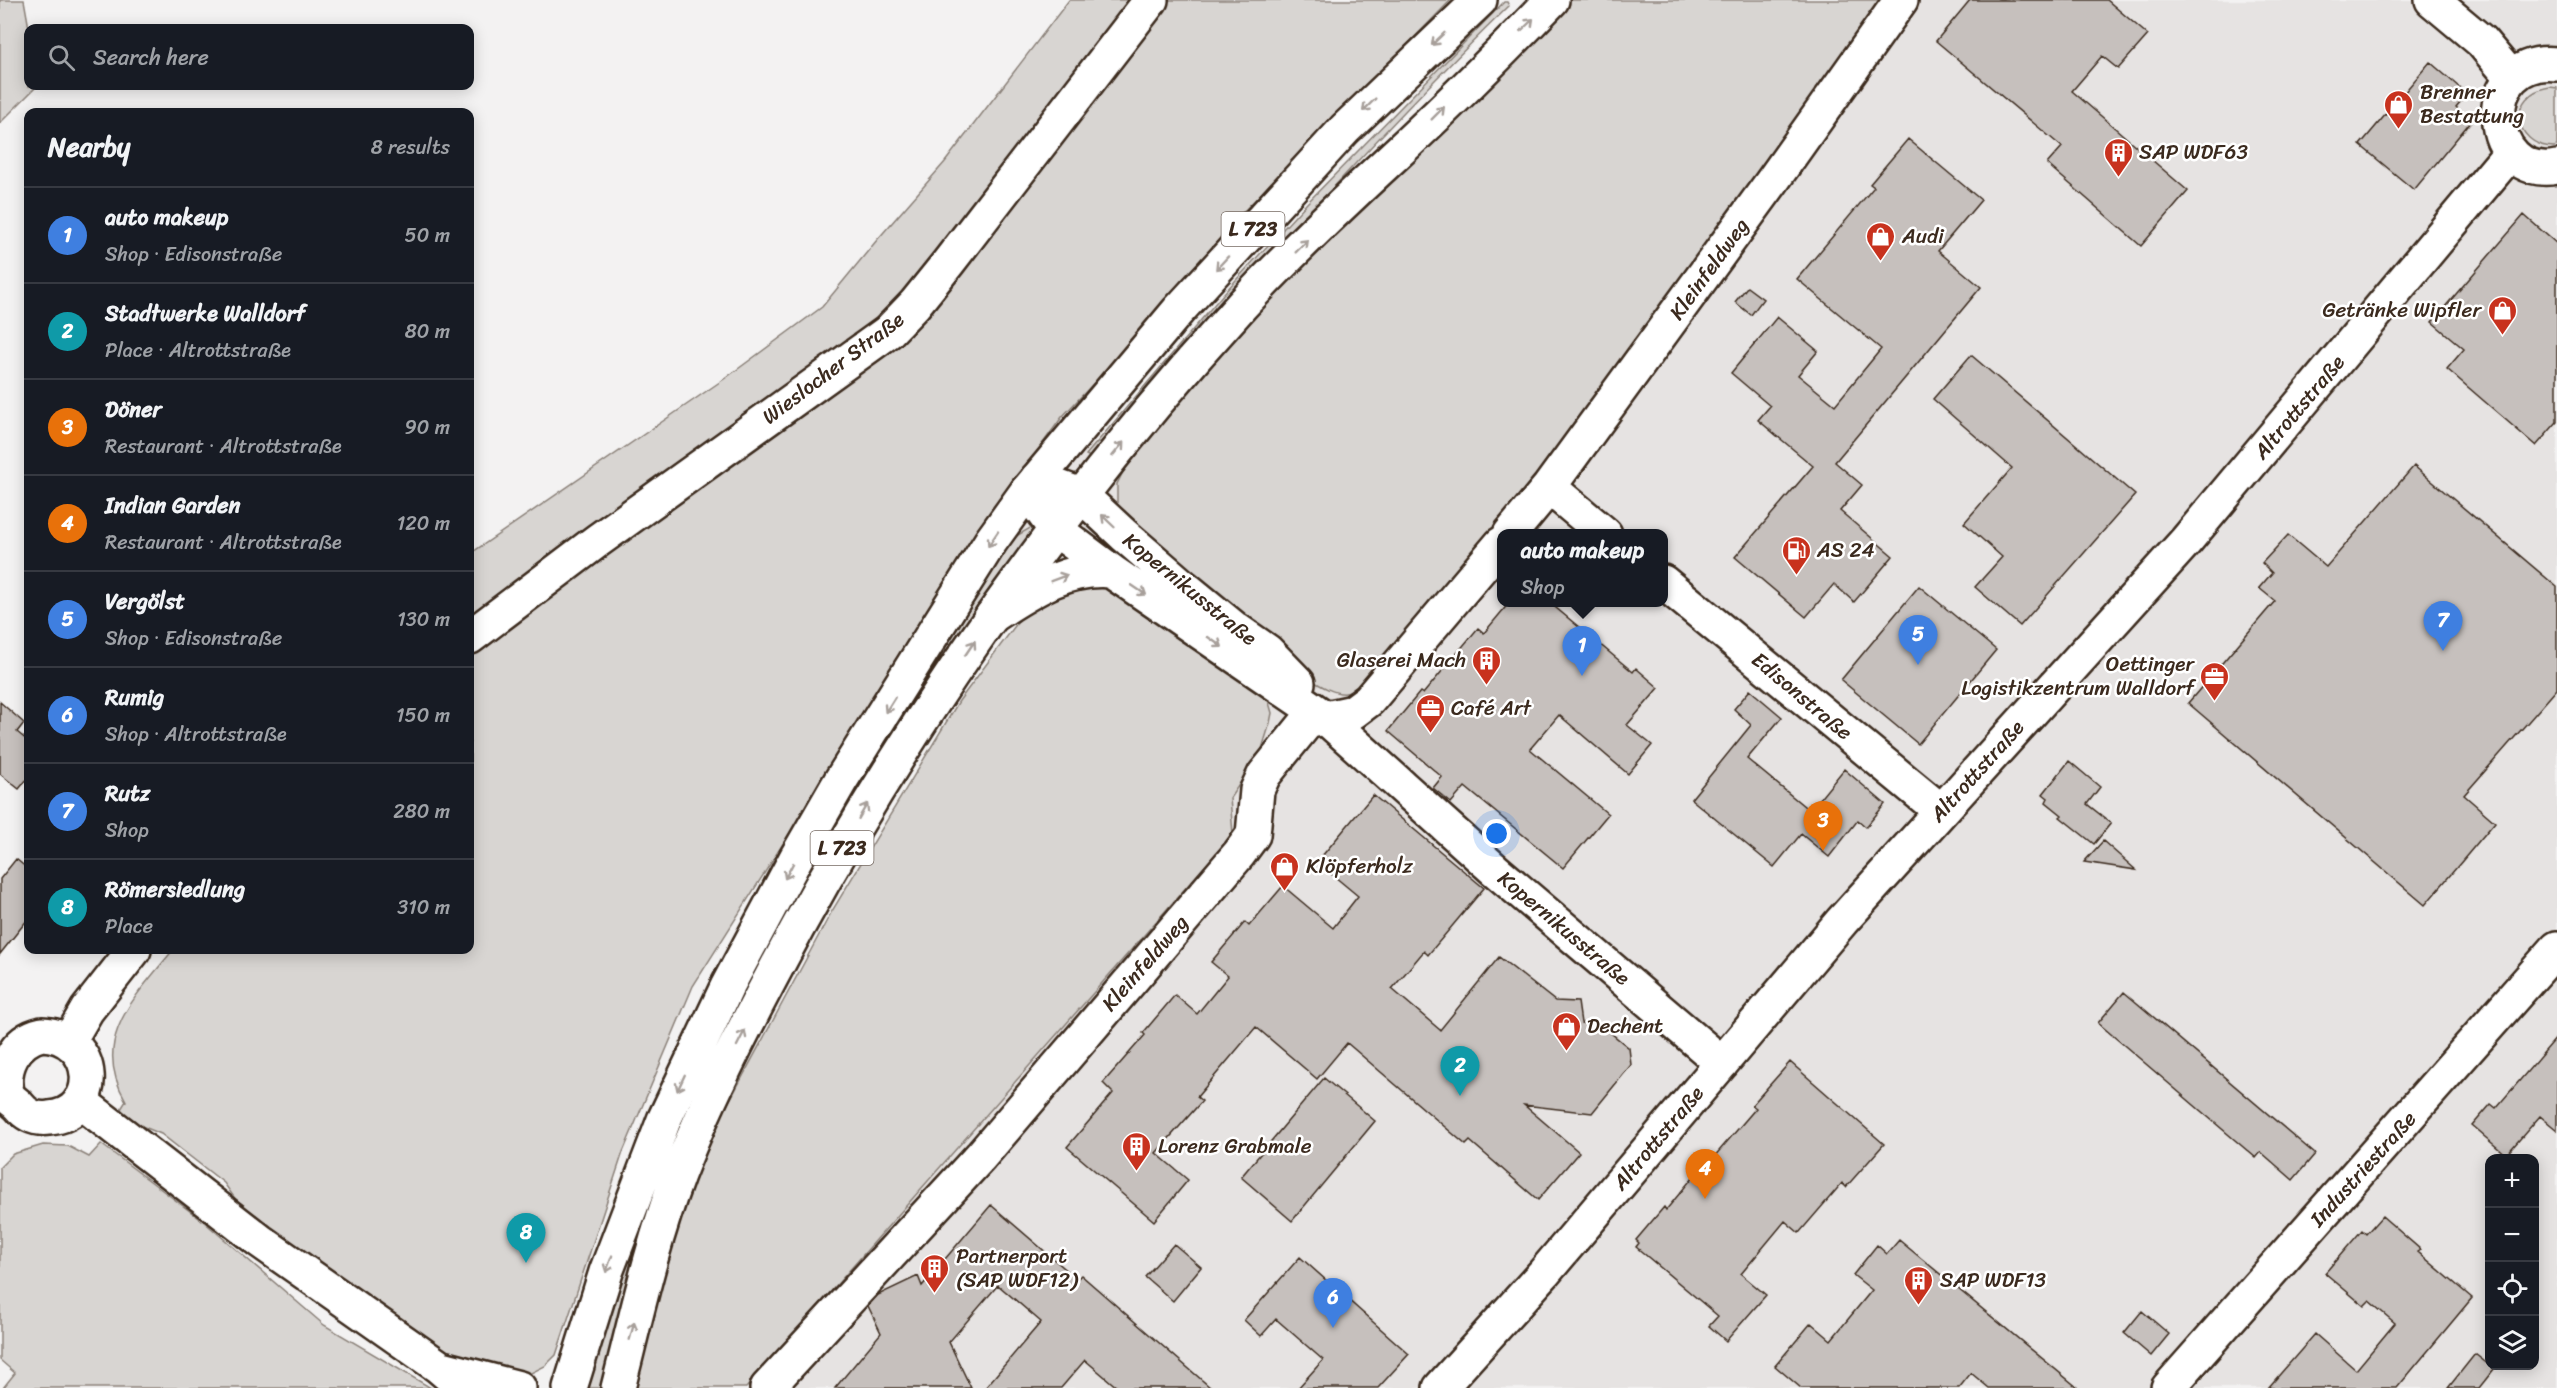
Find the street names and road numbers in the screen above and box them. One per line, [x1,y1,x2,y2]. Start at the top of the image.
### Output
street label: Kleinfeldweg [1659,209,1760,328]
road number: L 723 [1222,212,1284,246]
street label: Wieslocher Straße [753,301,913,435]
street label: Altrottstraße [2243,346,2355,469]
street label: Kopernikusstraße [1114,522,1266,656]
street label: Edisonstraße [1742,642,1862,750]
street label: Altrottstraße [1919,711,2034,832]
road number: L 723 [810,831,874,865]
street label: Kopernikusstraße [1489,860,1639,996]
street label: Kleinfeldweg [1092,905,1199,1020]
street label: Altrottstraße [1602,1077,1714,1200]
street label: Industriestraße [2299,1102,2426,1237]

